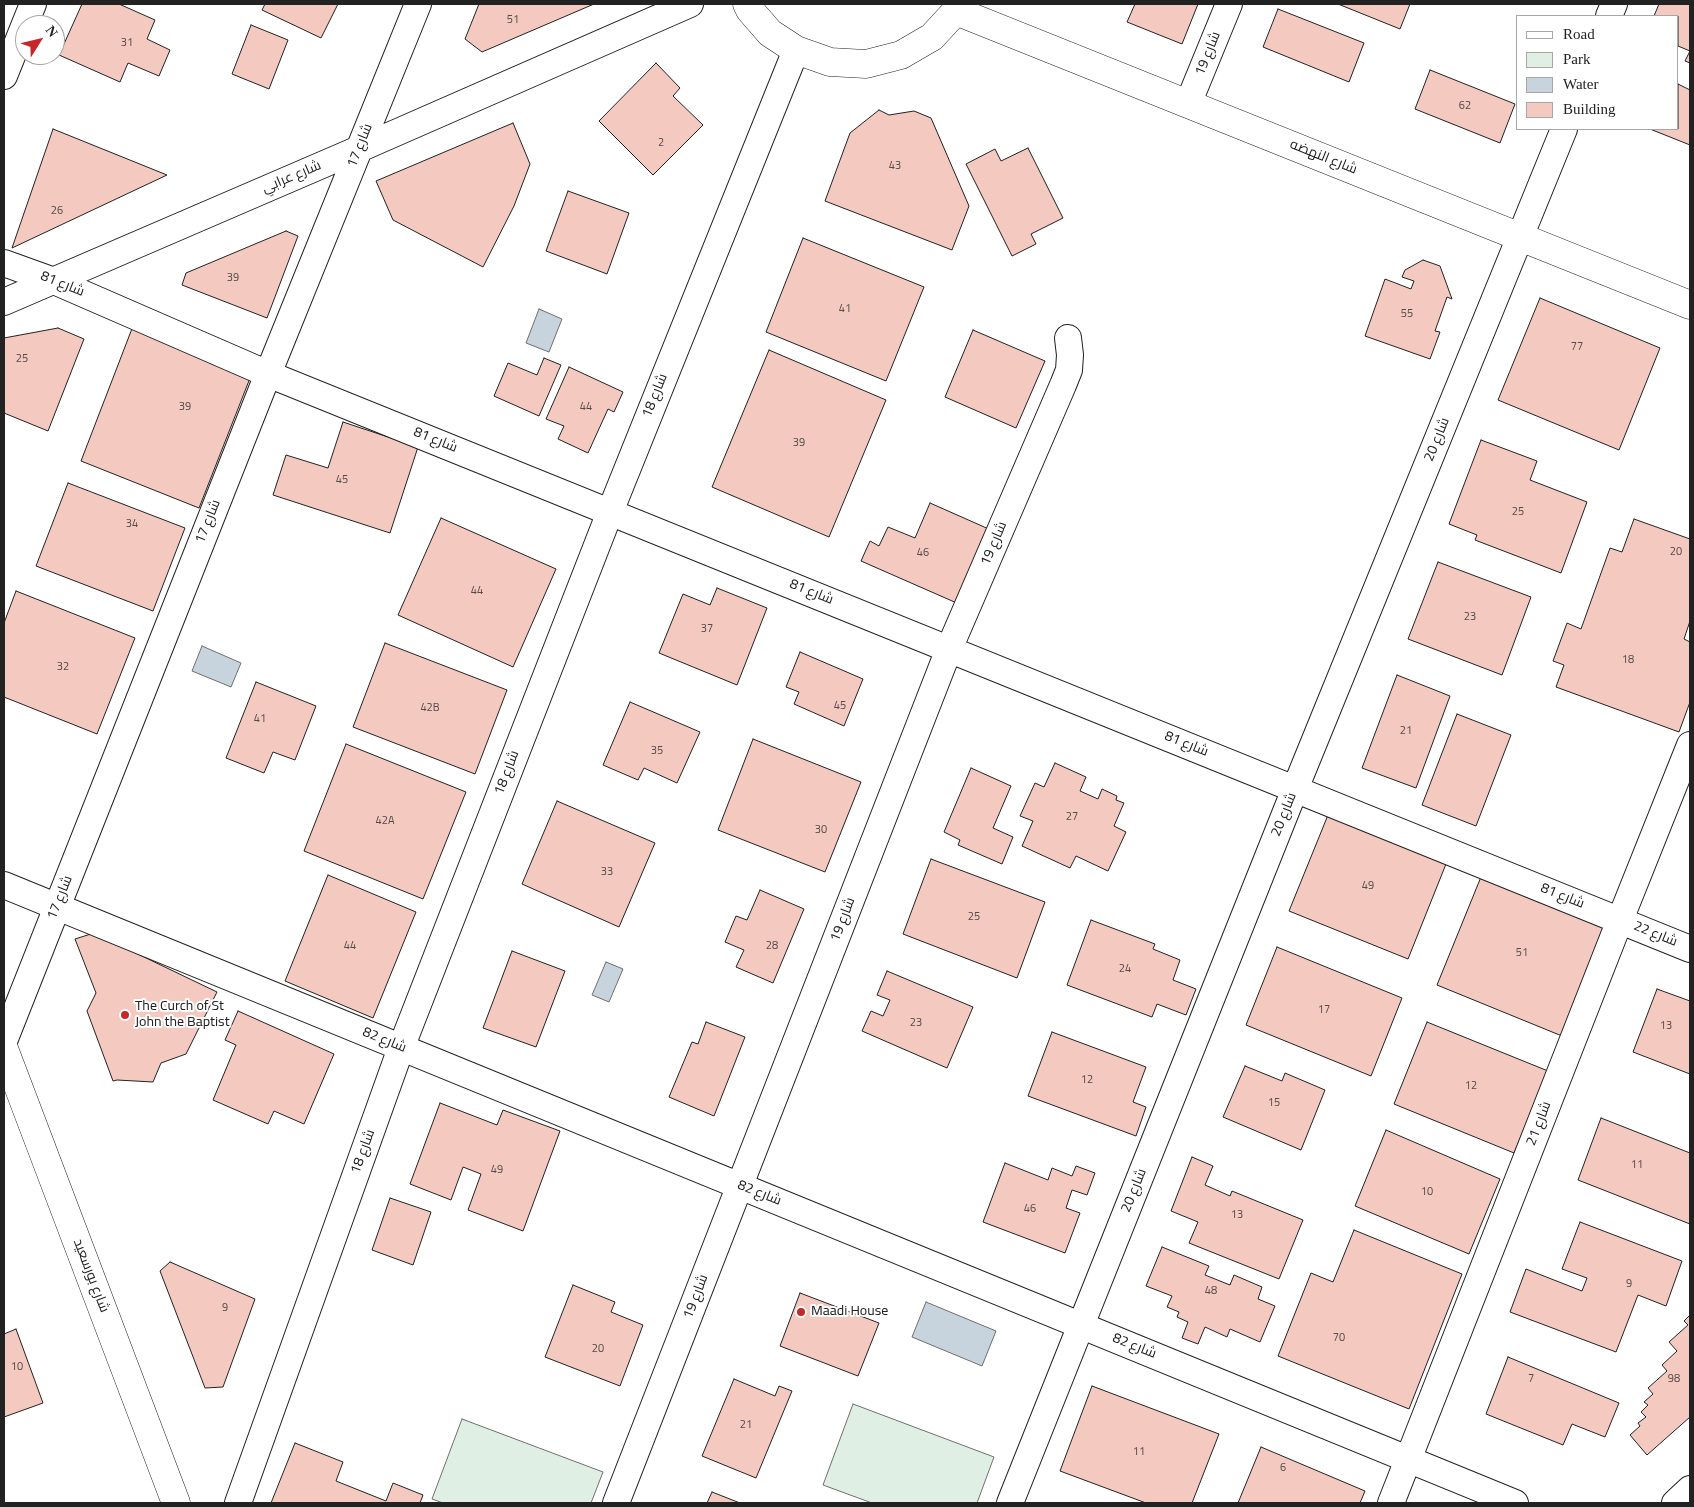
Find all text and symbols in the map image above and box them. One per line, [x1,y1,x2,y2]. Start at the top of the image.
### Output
house number: 51 [507,14,519,28]
north arrow [15,15,65,65]
legend [1516,15,1679,130]
text: N [43,23,61,40]
text: Road [1563,26,1595,42]
street label: شارع 19 [1193,30,1225,78]
house number: 31 [121,37,133,51]
text: Park [1563,51,1591,67]
text: Water [1563,76,1598,92]
house number: 62 [1459,100,1471,114]
text: Building [1563,101,1616,117]
street label: شارع 17 [345,122,377,170]
house number: 2 [658,137,664,151]
street label: شارع النهضه [1287,137,1359,179]
street label: شارع عرابي [260,158,324,198]
house number: 43 [889,160,901,174]
house number: 26 [51,205,63,219]
street label: شارع 81 [38,269,86,301]
house number: 39 [227,272,239,286]
house number: 41 [839,303,851,317]
house number: 55 [1401,308,1413,322]
house number: 77 [1571,341,1583,355]
house number: 25 [16,353,28,367]
street label: شارع 18 [640,372,672,420]
house number: 39 [179,401,191,415]
house number: 44 [580,401,592,415]
street label: شارع 20 [1422,416,1454,464]
street label: شارع 81 [411,425,459,457]
house number: 39 [793,437,805,451]
house number: 45 [336,474,348,488]
street label: شارع 17 [193,498,225,546]
house number: 25 [1512,506,1524,520]
house number: 34 [126,518,138,532]
street label: شارع 19 [978,520,1012,568]
house number: 20 [1670,546,1682,560]
house number: 46 [917,547,929,561]
street label: شارع 81 [787,577,835,609]
house number: 44 [471,585,483,599]
house number: 23 [1464,611,1476,625]
house number: 37 [701,623,713,637]
house number: 18 [1622,654,1634,668]
house number: 32 [57,661,69,675]
house number: 45 [834,700,846,714]
house number: 42B [420,702,440,716]
house number: 41 [254,713,266,727]
house number: 21 [1400,725,1412,739]
street label: شارع 81 [1162,729,1210,761]
house number: 35 [651,745,663,759]
street label: شارع 18 [492,749,524,797]
street label: شارع 20 [1269,791,1301,839]
house number: 27 [1066,811,1078,825]
house number: 42A [376,815,394,829]
house number: 30 [815,824,827,838]
house number: 33 [601,866,613,880]
street label: شارع 17 [45,874,77,922]
house number: 49 [1362,880,1374,894]
street label: شارع 81 [1538,881,1586,913]
street label: شارع 19 [828,896,860,944]
house number: 25 [968,911,980,925]
street label: شارع 22 [1631,919,1679,951]
house number: 44 [344,940,356,954]
house number: 28 [766,940,778,954]
house number: 51 [1516,947,1528,961]
house number: 24 [1119,963,1131,977]
place label: The Curch of St John the Baptist [135,999,230,1032]
house number: 17 [1318,1004,1330,1018]
marker: The Curch of St John the Baptist [119,1009,131,1021]
house number: 23 [910,1017,922,1031]
house number: 13 [1660,1020,1672,1034]
street label: شارع 82 [360,1025,408,1057]
house number: 12 [1081,1074,1093,1088]
house number: 12 [1465,1080,1477,1094]
house number: 15 [1268,1097,1280,1111]
street label: شارع 21 [1524,1100,1556,1148]
street label: شارع 18 [348,1128,380,1176]
house number: 11 [1631,1159,1643,1173]
house number: 49 [491,1164,503,1178]
street label: شارع 20 [1119,1167,1151,1215]
street label: شارع 82 [735,1178,783,1210]
house number: 10 [1421,1186,1433,1200]
house number: 46 [1024,1203,1036,1217]
house number: 13 [1231,1209,1243,1223]
street label: شارع بورسعيد [68,1237,112,1315]
street label: شارع 19 [681,1273,713,1321]
house number: 9 [1626,1278,1632,1292]
house number: 48 [1205,1285,1217,1299]
house number: 9 [222,1302,228,1316]
place label: Maadi House [811,1304,888,1320]
marker: Maadi House [795,1306,807,1318]
street label: شارع 82 [1110,1331,1158,1363]
house number: 70 [1333,1332,1345,1346]
house number: 20 [592,1343,604,1357]
house number: 10 [11,1361,23,1375]
house number: 7 [1528,1373,1534,1387]
house number: 98 [1668,1373,1680,1387]
house number: 21 [740,1419,752,1433]
house number: 11 [1133,1446,1145,1460]
house number: 6 [1280,1462,1286,1476]

